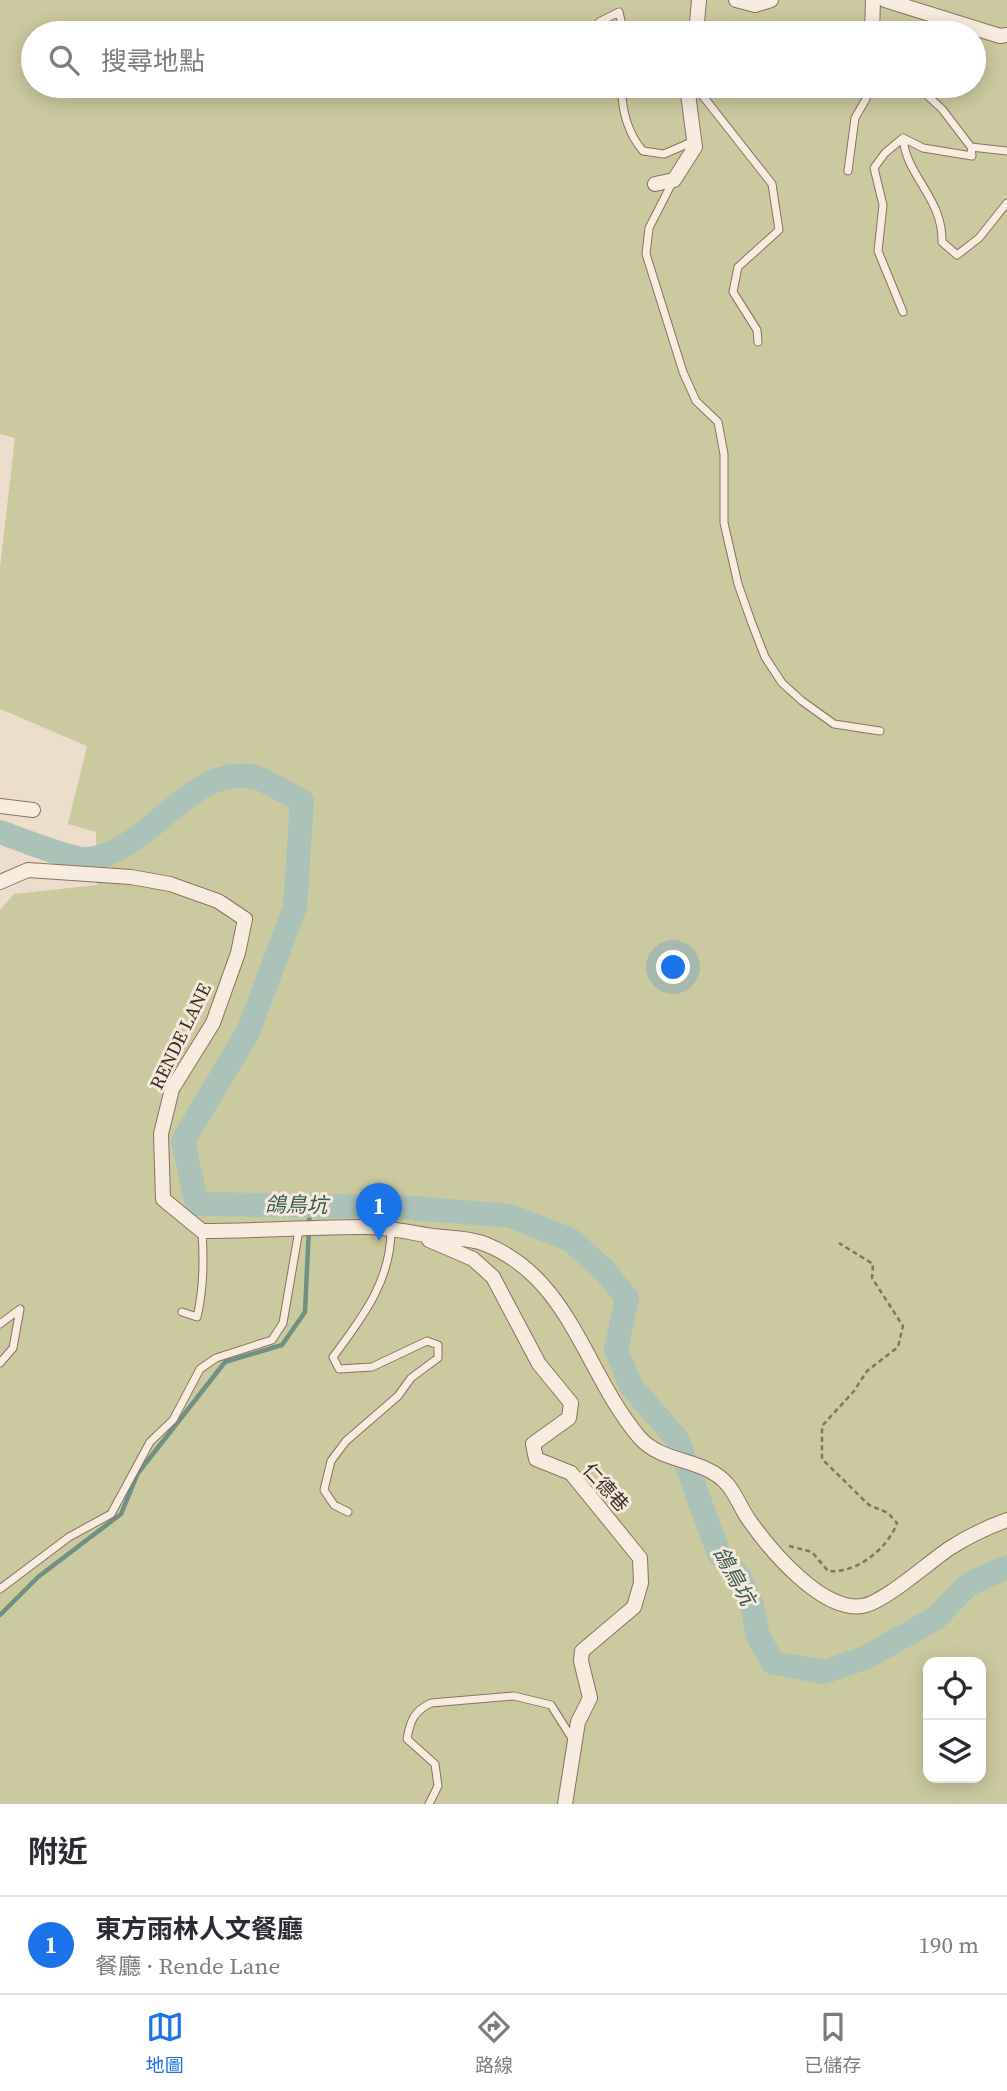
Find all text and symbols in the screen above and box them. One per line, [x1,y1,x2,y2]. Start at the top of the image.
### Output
search box [21,21,986,98]
icon: search [45,41,83,79]
text: 搜尋地點 [101,43,205,79]
your location [656,950,690,984]
street label: RENDE LANE [143,978,217,1094]
pin: 1 [356,1183,402,1241]
water label: 鴿鳥坑 [264,1189,331,1220]
street label: 仁德巷 [577,1457,635,1517]
water label: 鴿鳥坑 [706,1541,764,1613]
map controls [923,1657,986,1783]
button: locate [923,1657,986,1720]
button: layers [923,1720,986,1783]
text: 附近 [28,1831,88,1872]
text: 東方雨林人文餐廳 [95,1911,303,1947]
text: 1 [45,1929,57,1961]
text: 190 m [918,1929,979,1961]
text: 餐廳 · Rende Lane [95,1950,280,1982]
tab: 地圖 [146,2008,184,2078]
tab: 路線 [475,2008,513,2078]
tab: 已儲存 [804,2008,861,2078]

